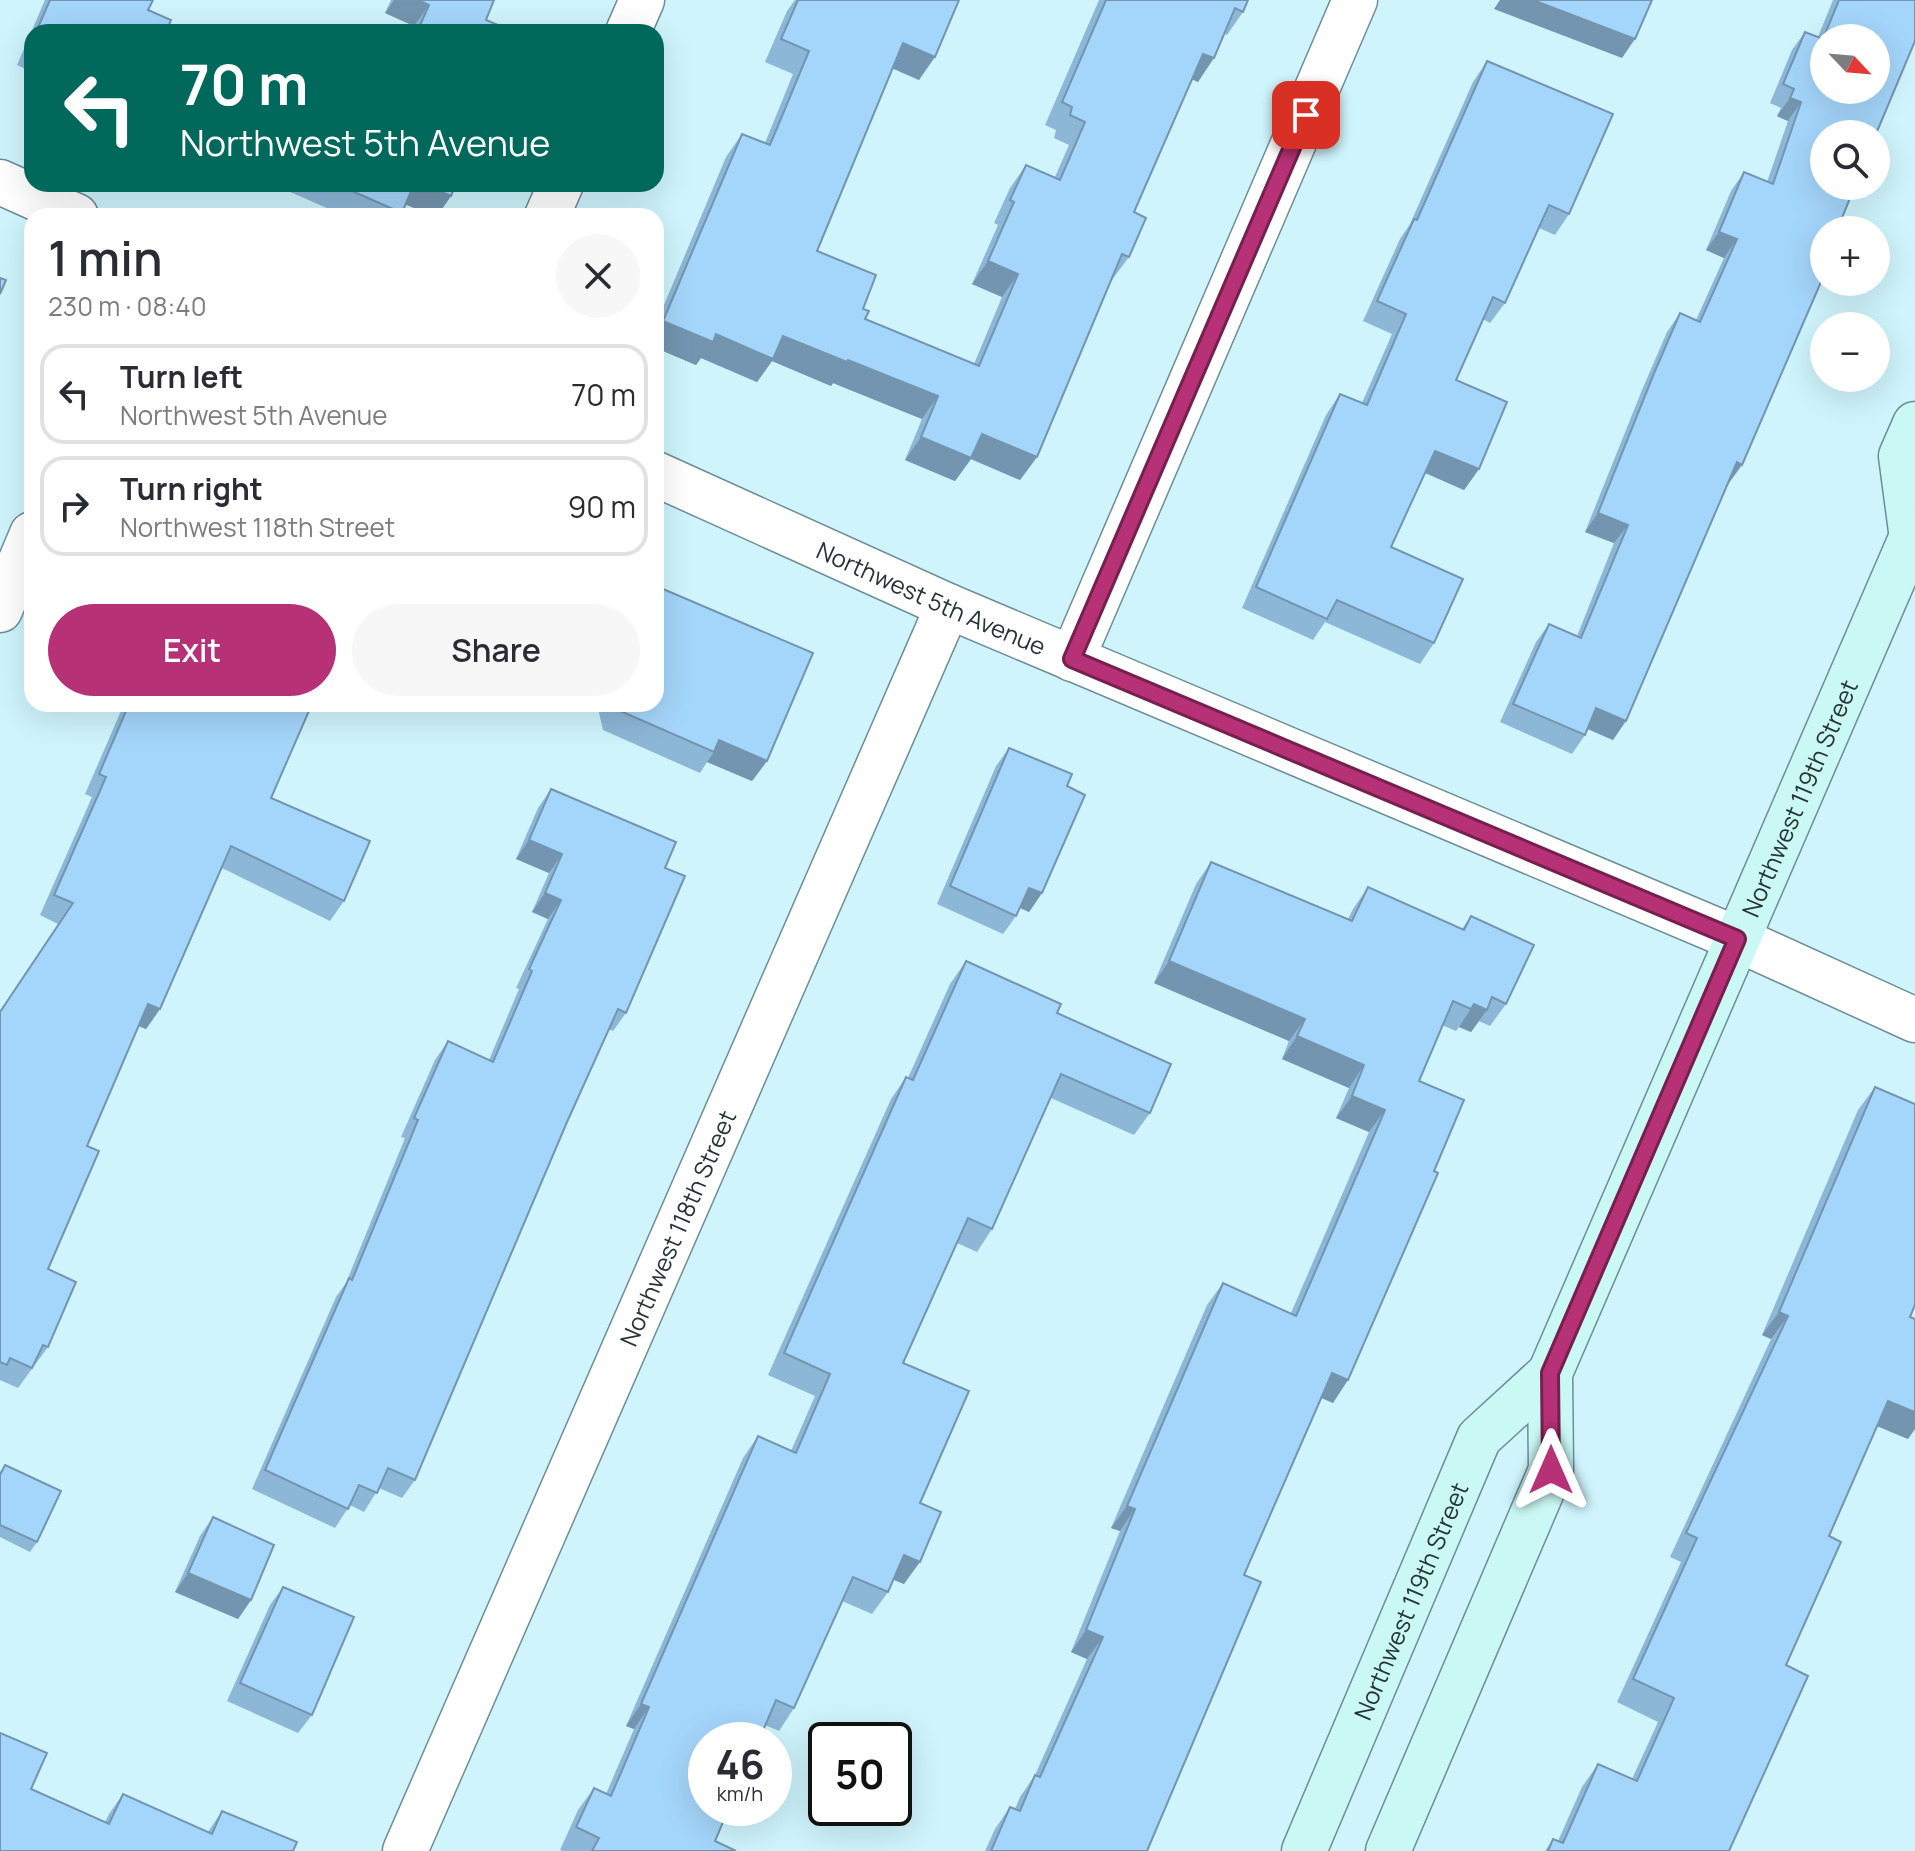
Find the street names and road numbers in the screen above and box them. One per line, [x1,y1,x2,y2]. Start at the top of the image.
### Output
street label: Northwest 5th Avenue [812,532,1051,662]
street label: Northwest 119th Street [1733,674,1864,922]
street label: Northwest 118th Street [611,1105,743,1351]
street label: Northwest 119th Street [1345,1477,1475,1724]

